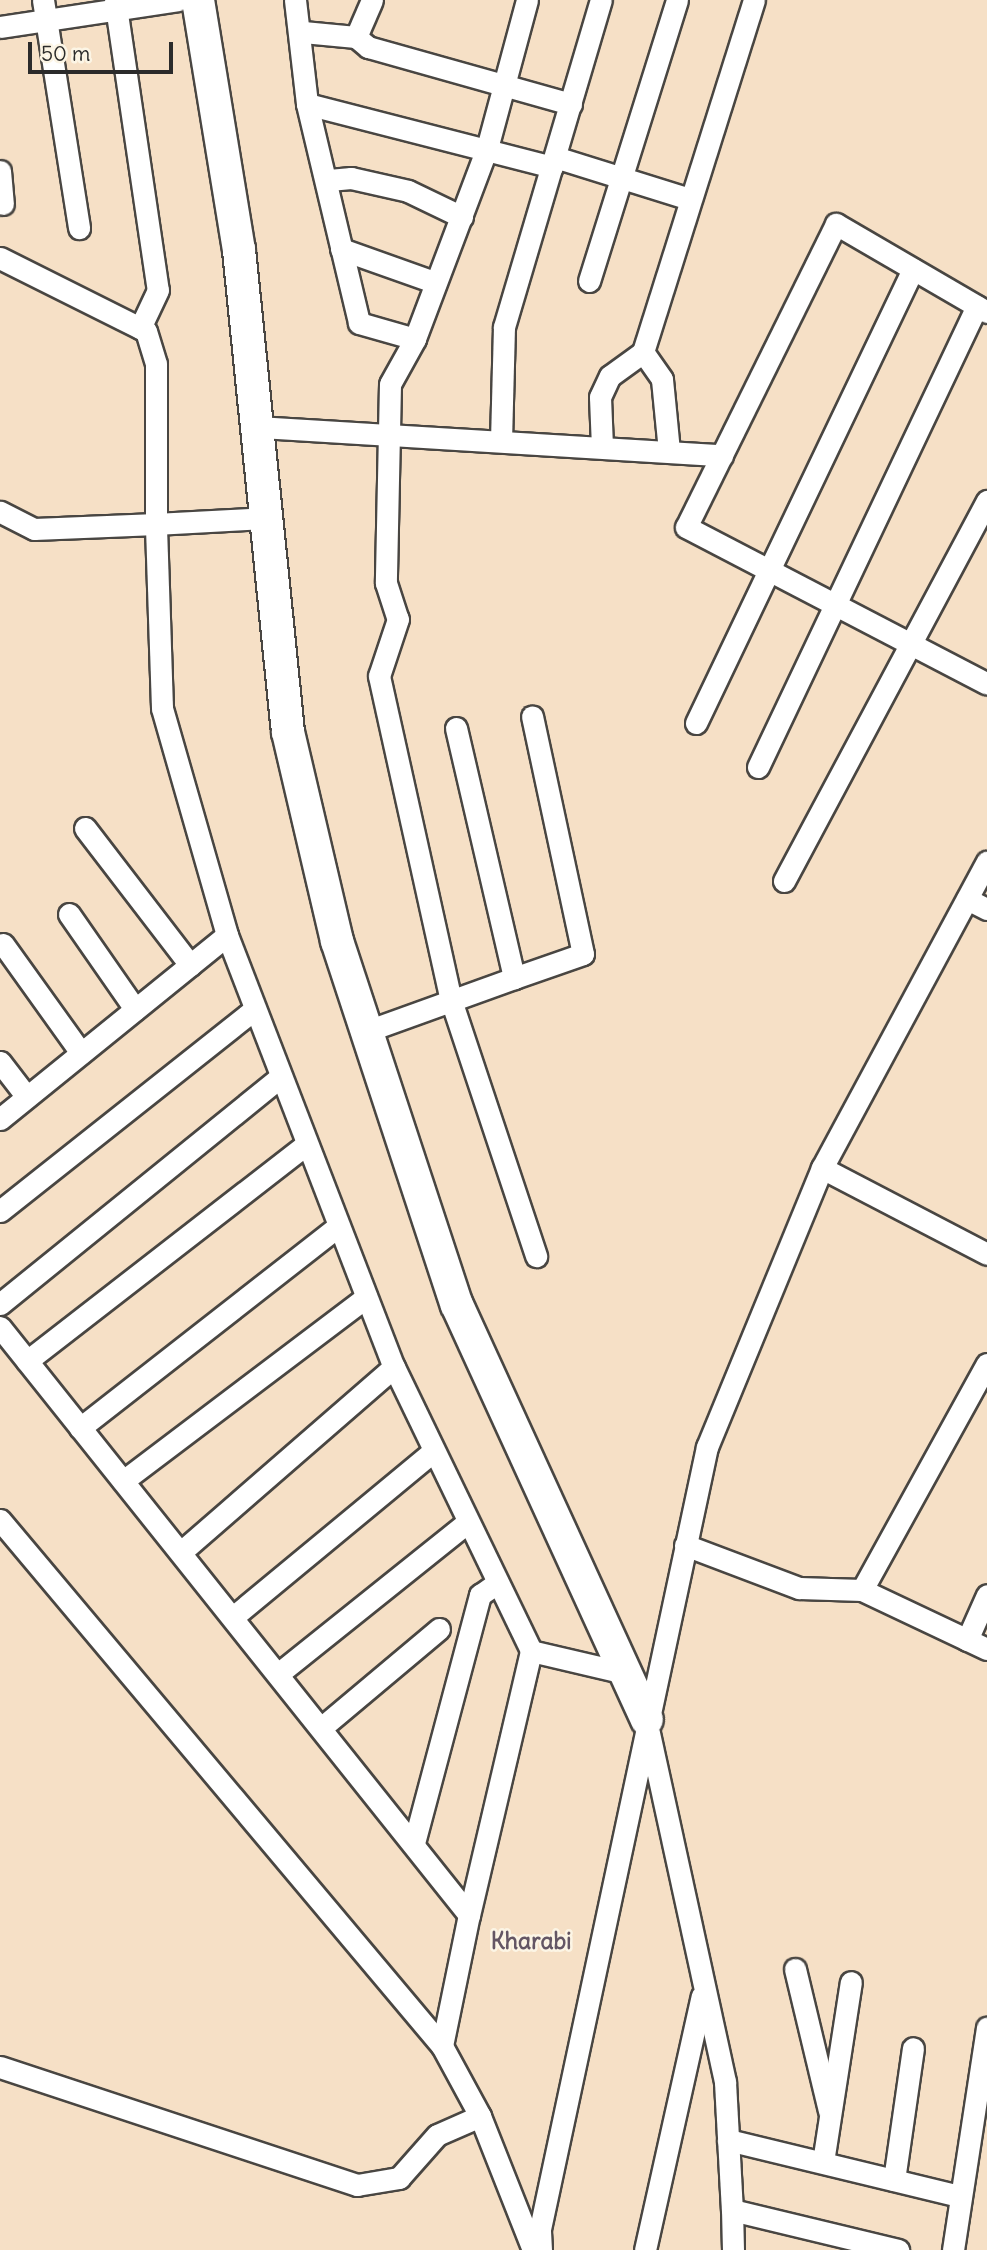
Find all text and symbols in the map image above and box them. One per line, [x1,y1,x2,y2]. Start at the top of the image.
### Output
scale bar [32,28,177,72]
text: 50 m [41,40,90,67]
district label: Kharabi [491,1927,571,1955]

